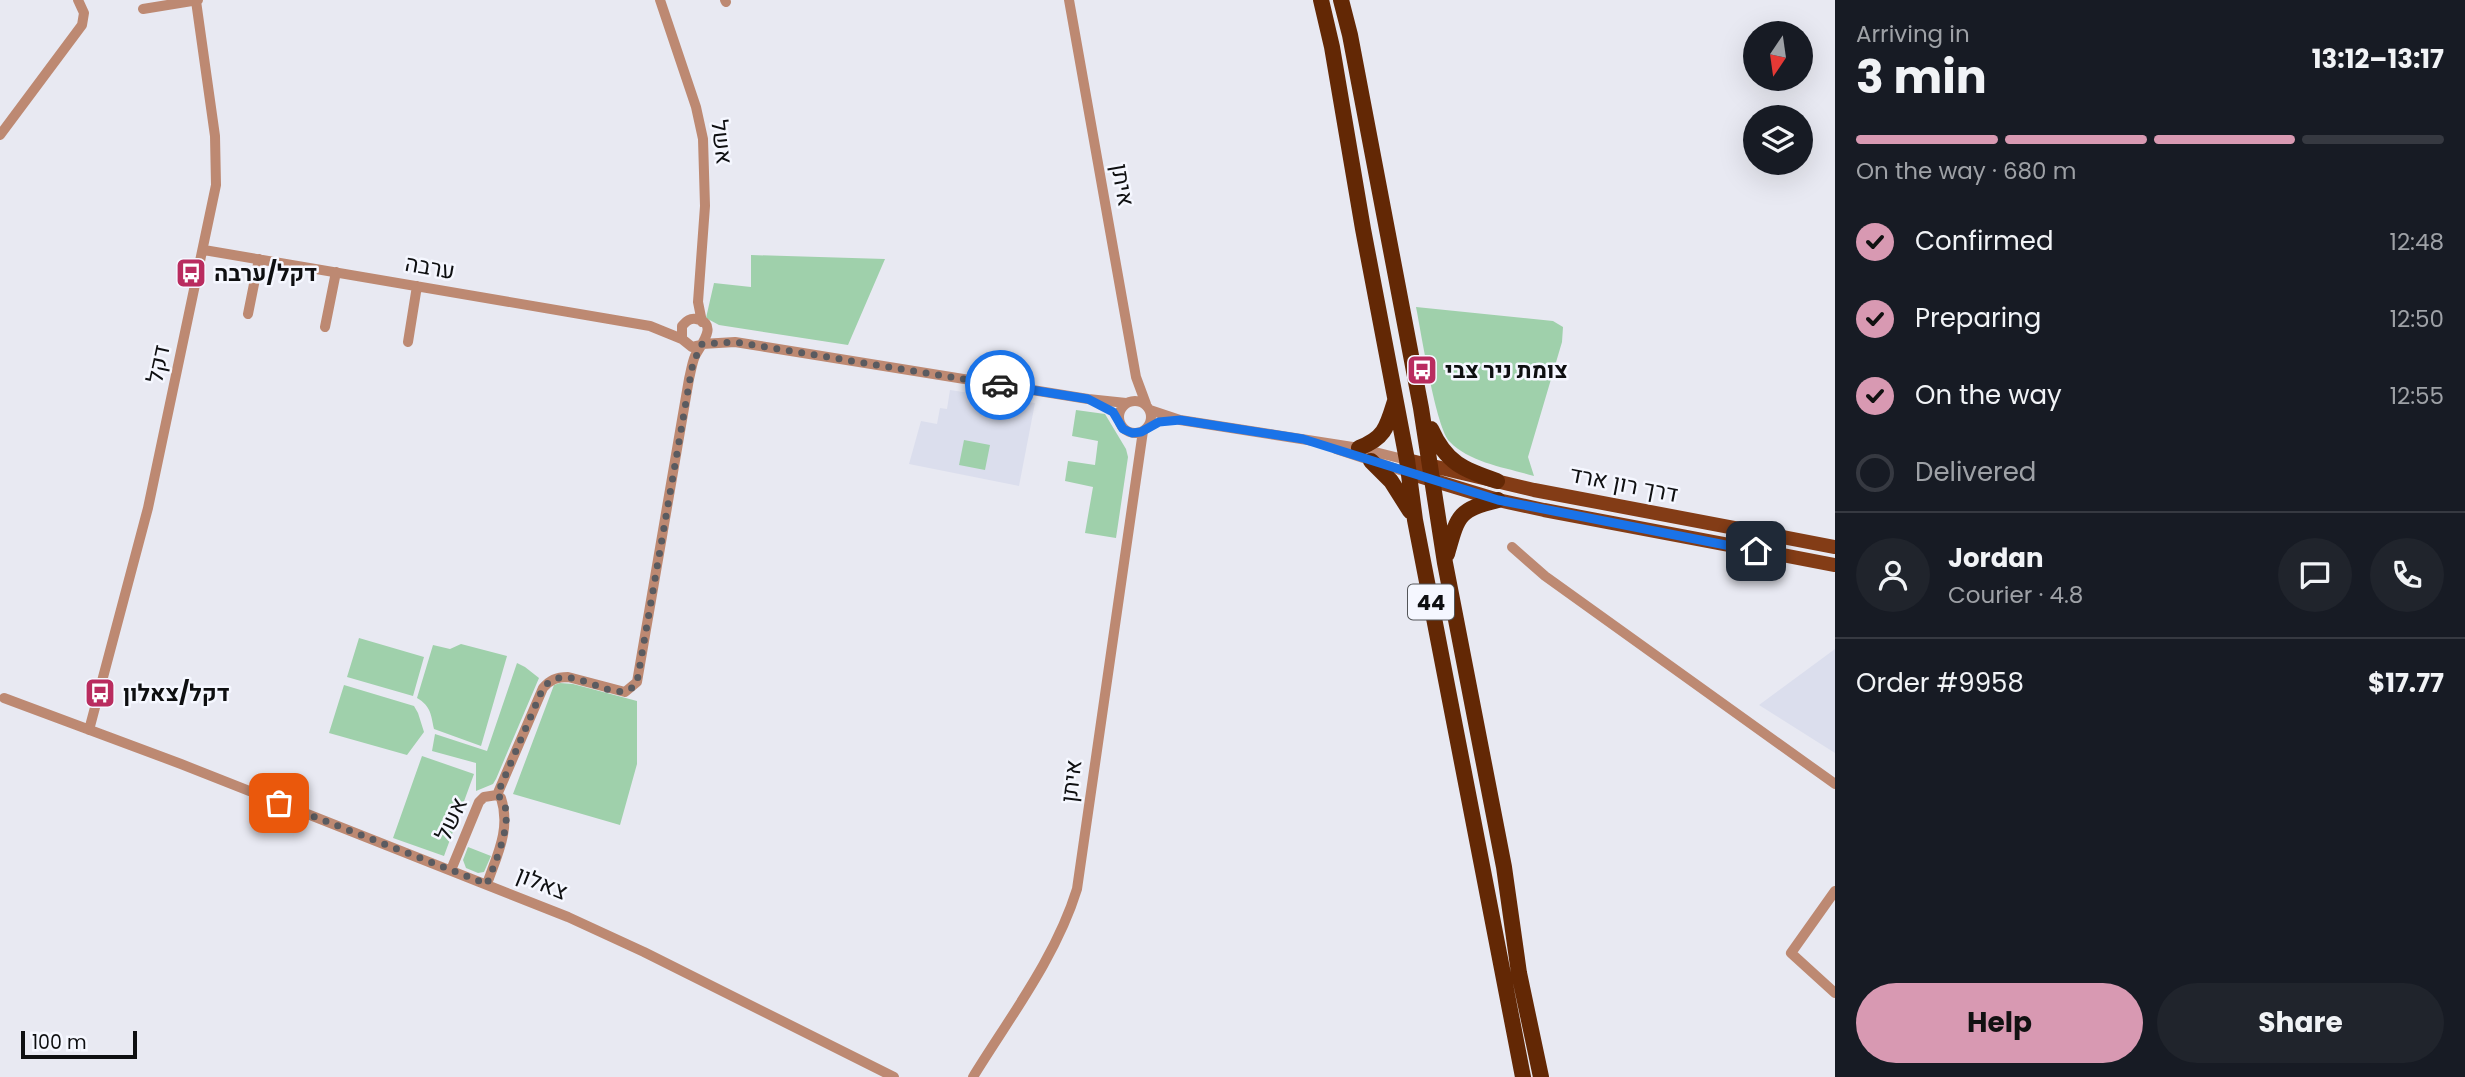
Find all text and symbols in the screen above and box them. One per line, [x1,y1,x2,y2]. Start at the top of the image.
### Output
text: Arriving in [1856,18,1970,50]
north arrow [1743,21,1813,91]
map controls [1743,21,1813,175]
text: 13:12–13:17 [2312,41,2444,77]
text: 3 min [1856,45,1987,109]
button: layers [1743,105,1813,175]
street label: אשל [703,118,741,166]
text: On the way · 680 m [1856,155,2076,187]
street label: איתן [1104,161,1142,209]
icon: check [1856,223,1894,261]
text: Confirmed [1915,223,2053,259]
text: 12:48 [2390,226,2444,258]
street label: ערבה [402,247,458,287]
bus stop icon: דקל/ערבה [174,256,208,290]
place label: דקל/ערבה [214,257,317,289]
icon: check [1856,300,1894,338]
text: Preparing [1915,300,2041,336]
text: 12:50 [2390,303,2444,335]
street label: דקל [138,342,178,386]
courier [965,350,1035,420]
bus stop icon: צומת ניר צבי [1405,353,1439,387]
place label: צומת ניר צבי [1445,354,1568,386]
icon: car [981,366,1019,404]
icon: check [1856,377,1894,415]
text: On the way [1915,377,2062,413]
text: 12:55 [2390,380,2444,412]
text: Delivered [1915,454,2036,490]
street label: דרך רון ארד [1567,458,1681,510]
pin [1726,521,1786,581]
icon: home [1737,532,1775,570]
button: person [1856,538,1930,612]
button: chat [2278,538,2352,612]
button: phone [2370,538,2444,612]
text: Jordan [1948,540,2044,576]
text: Courier · 4.8 [1948,579,2083,611]
road number: 44 [1408,584,1454,620]
text: Order #9958 [1856,665,2024,701]
text: $17.77 [2368,665,2444,701]
bus stop icon: דקל/צאלון [83,676,117,710]
place label: דקל/צאלון [123,677,230,709]
street label: איתן [1053,758,1089,804]
pin [249,773,309,833]
icon: bag [260,784,298,822]
street label: אשל [427,792,475,846]
street label: צאלון [512,858,572,908]
button: Help [1856,983,2143,1063]
button: Share [2157,983,2444,1063]
scale bar [21,1028,136,1060]
text: 100 m [32,1029,87,1056]

